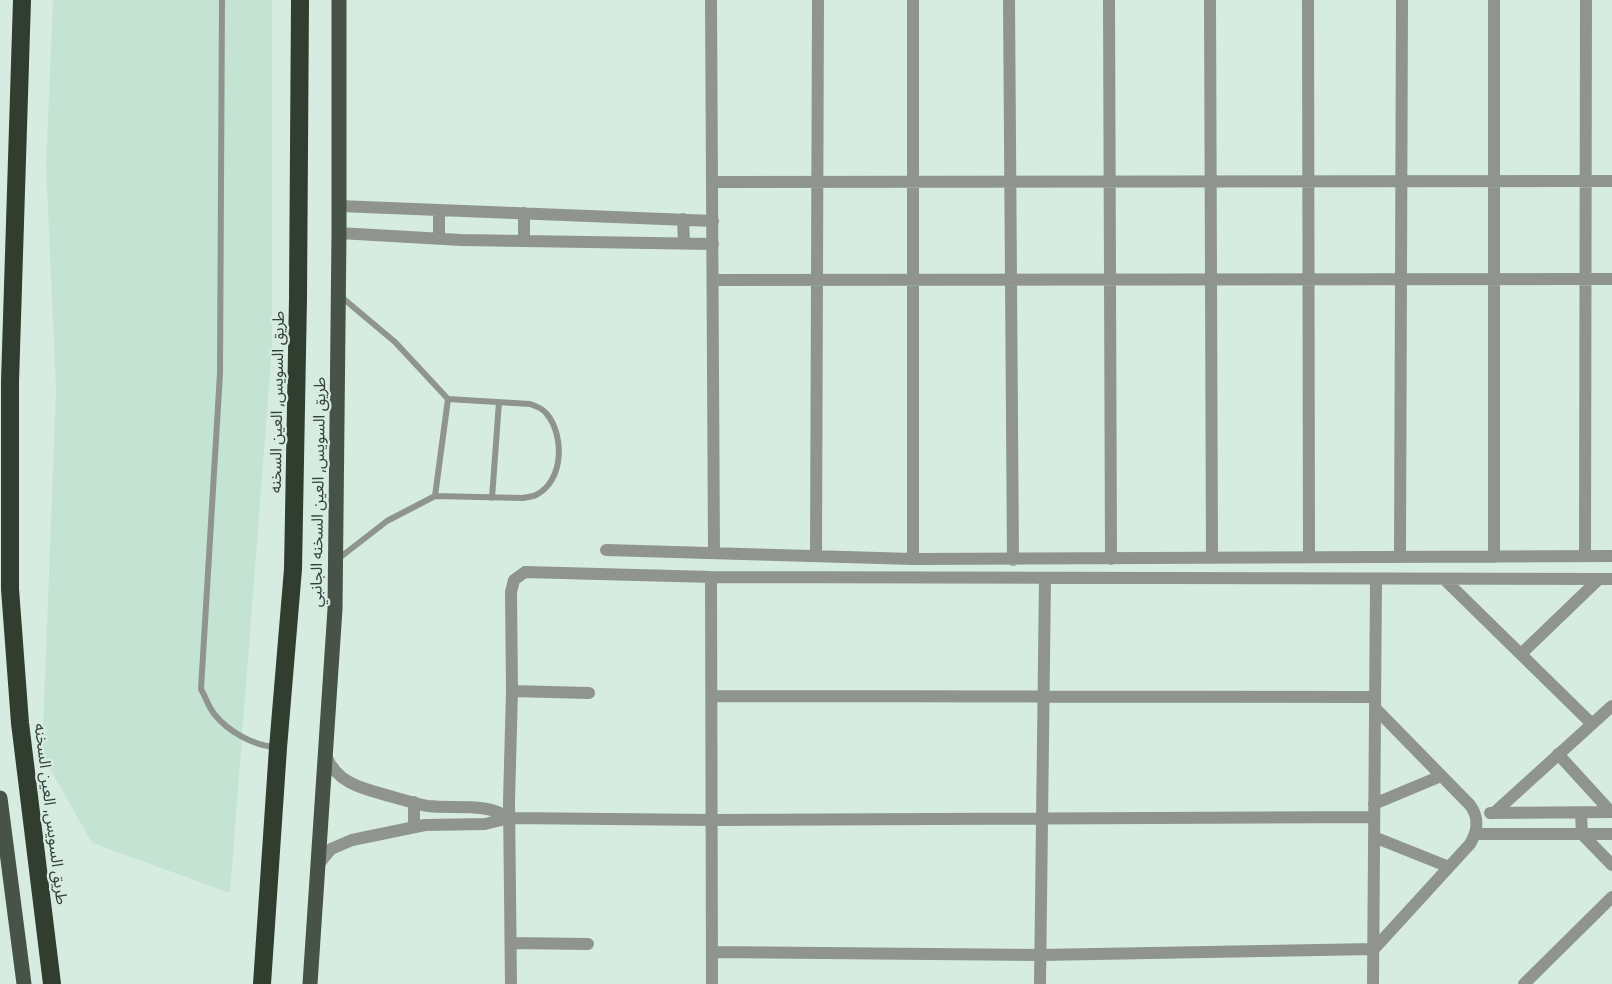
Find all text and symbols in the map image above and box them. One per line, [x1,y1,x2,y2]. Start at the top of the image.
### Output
street label: طريق السويس, العين السخنه [266,311,288,493]
street label: طريق السويس, العين السخنه الجانبي [306,377,330,607]
street label: طريق السويس, العين السخنه [30,722,72,906]

